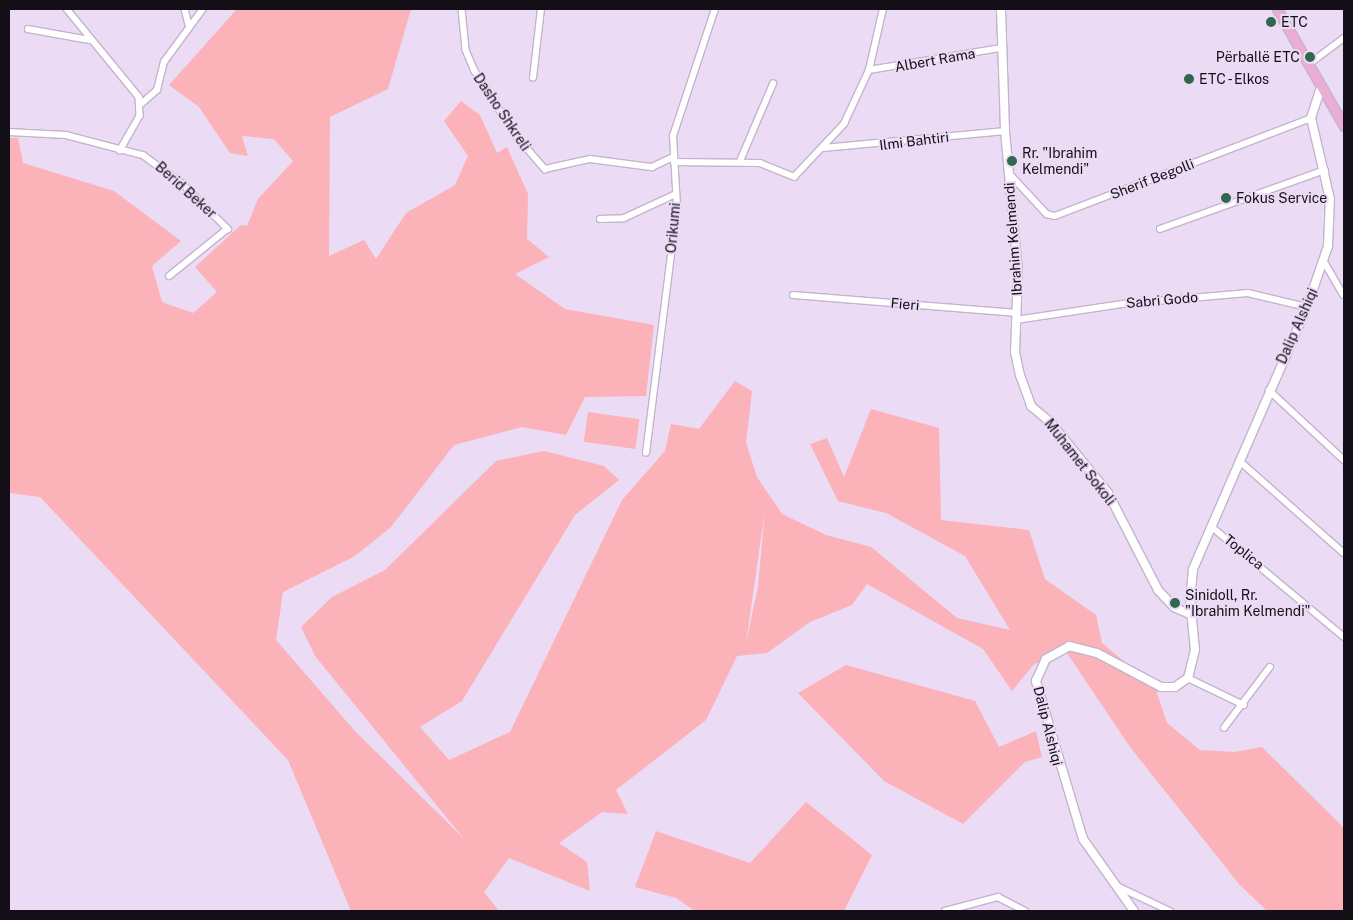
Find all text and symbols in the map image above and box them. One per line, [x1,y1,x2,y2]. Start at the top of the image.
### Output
place label: ETC [1281,14,1308,30]
marker: ETC [1265,16,1277,28]
street label: Albert Rama [893,45,977,75]
place label: Përballë ETC [1216,49,1300,65]
marker: Përballë ETC [1304,51,1316,63]
street label: Dasho Shkreli [470,70,534,154]
place label: ETC - Elkos [1199,71,1273,87]
marker: ETC - Elkos [1183,73,1195,85]
street label: Ilmi Bahtiri [878,128,950,154]
place label: Rr. "Ibrahim Kelmendi" [1022,145,1097,178]
marker: Rr. "Ibrahim Kelmendi" [1006,155,1018,167]
street label: Sherif Begolli [1108,155,1196,203]
street label: Berid Beker [152,158,220,222]
street label: Ibrahim Kelmendi [1001,182,1025,296]
place label: Fokus Service [1236,190,1327,206]
marker: Fokus Service [1220,192,1232,204]
street label: Orikumi [662,202,684,254]
street label: Dalip Alshiqi [1273,285,1321,367]
street label: Sabri Godo [1125,288,1199,312]
street label: Fieri [890,294,920,314]
street label: Muhamet Sokoli [1041,415,1119,509]
street label: Toplica [1221,531,1267,573]
place label: Sinidoll, Rr. "Ibrahim Kelmendi" [1185,587,1310,620]
marker: Sinidoll, Rr. "Ibrahim Kelmendi" [1169,597,1181,609]
street label: Dalip Alshiqi [1030,684,1066,768]

